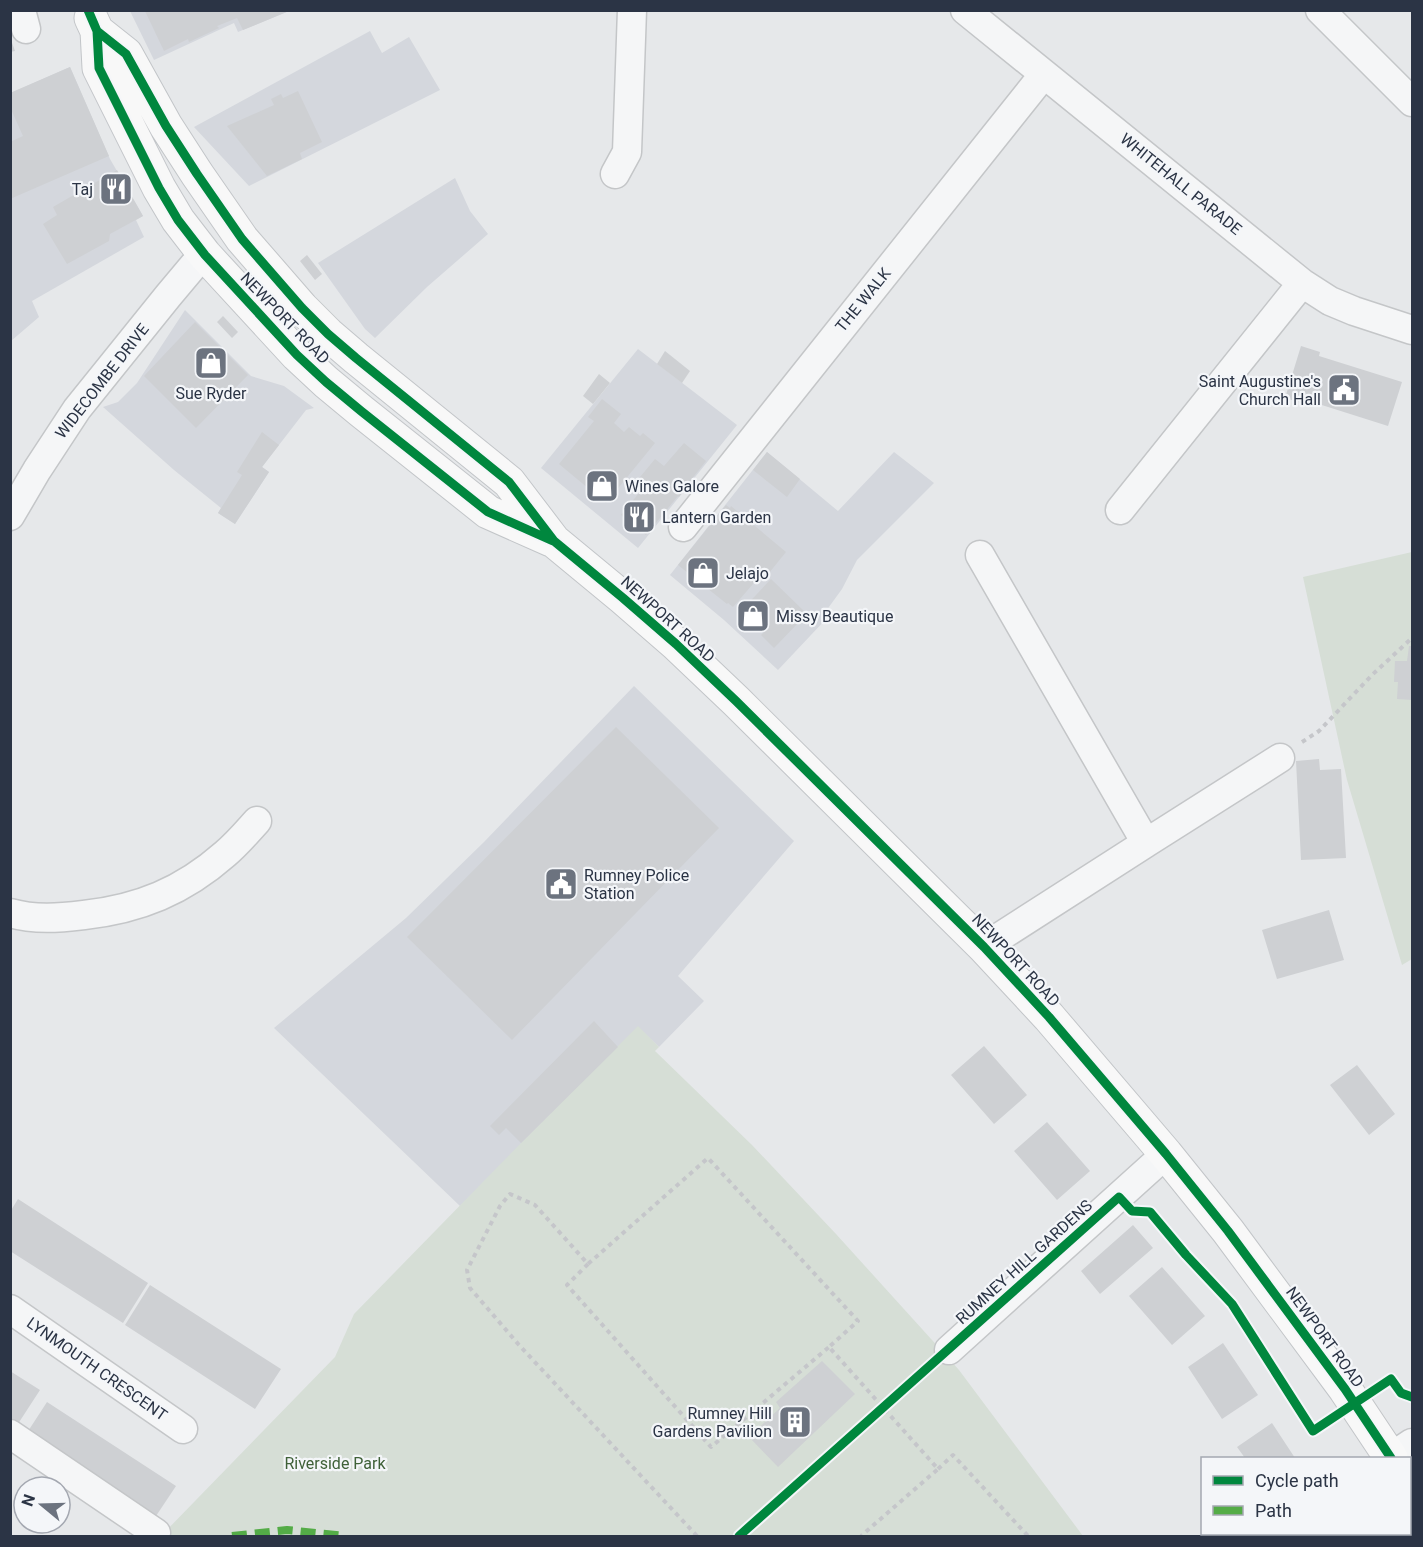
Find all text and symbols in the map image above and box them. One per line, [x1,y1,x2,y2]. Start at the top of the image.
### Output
street label: WHITEHALL PARADE [1116,129,1246,239]
restaurant icon: Taj [98,171,134,207]
place label: Taj [72,180,93,199]
street label: THE WALK [831,263,895,336]
street label: NEWPORT ROAD [237,268,333,368]
street label: WIDECOMBE DRIVE [51,320,153,442]
shop icon: Sue Ryder [193,345,229,381]
place label: Saint Augustine's Church Hall [1199,372,1321,409]
public building icon: Saint Augustine's Church Hall [1326,372,1362,408]
place label: Sue Ryder [175,384,247,403]
shop icon: Wines Galore [584,468,620,504]
place label: Wines Galore [625,477,719,496]
restaurant icon: Lantern Garden [621,499,657,535]
place label: Lantern Garden [662,508,771,527]
shop icon: Jelajo [685,555,721,591]
place label: Jelajo [726,564,769,583]
street label: NEWPORT ROAD [617,572,719,666]
shop icon: Missy Beautique [735,598,771,634]
place label: Missy Beautique [776,607,893,626]
public building icon: Rumney Police Station [543,866,579,902]
place label: Rumney Police Station [584,866,689,903]
street label: NEWPORT ROAD [968,910,1064,1010]
street label: RUMNEY HILL GARDENS [952,1196,1096,1328]
street label: NEWPORT ROAD [1282,1283,1368,1391]
street label: LYNMOUTH CRESCENT [23,1313,171,1425]
place label: Rumney Hill Gardens Pavilion [653,1404,772,1441]
building icon: Rumney Hill Gardens Pavilion [777,1404,813,1440]
park label: Riverside Park [284,1454,386,1473]
legend [1201,1457,1411,1535]
text: Cycle path [1255,1470,1339,1491]
north arrow [12,1475,72,1535]
text: N [17,1492,39,1509]
text: Path [1255,1500,1292,1521]

